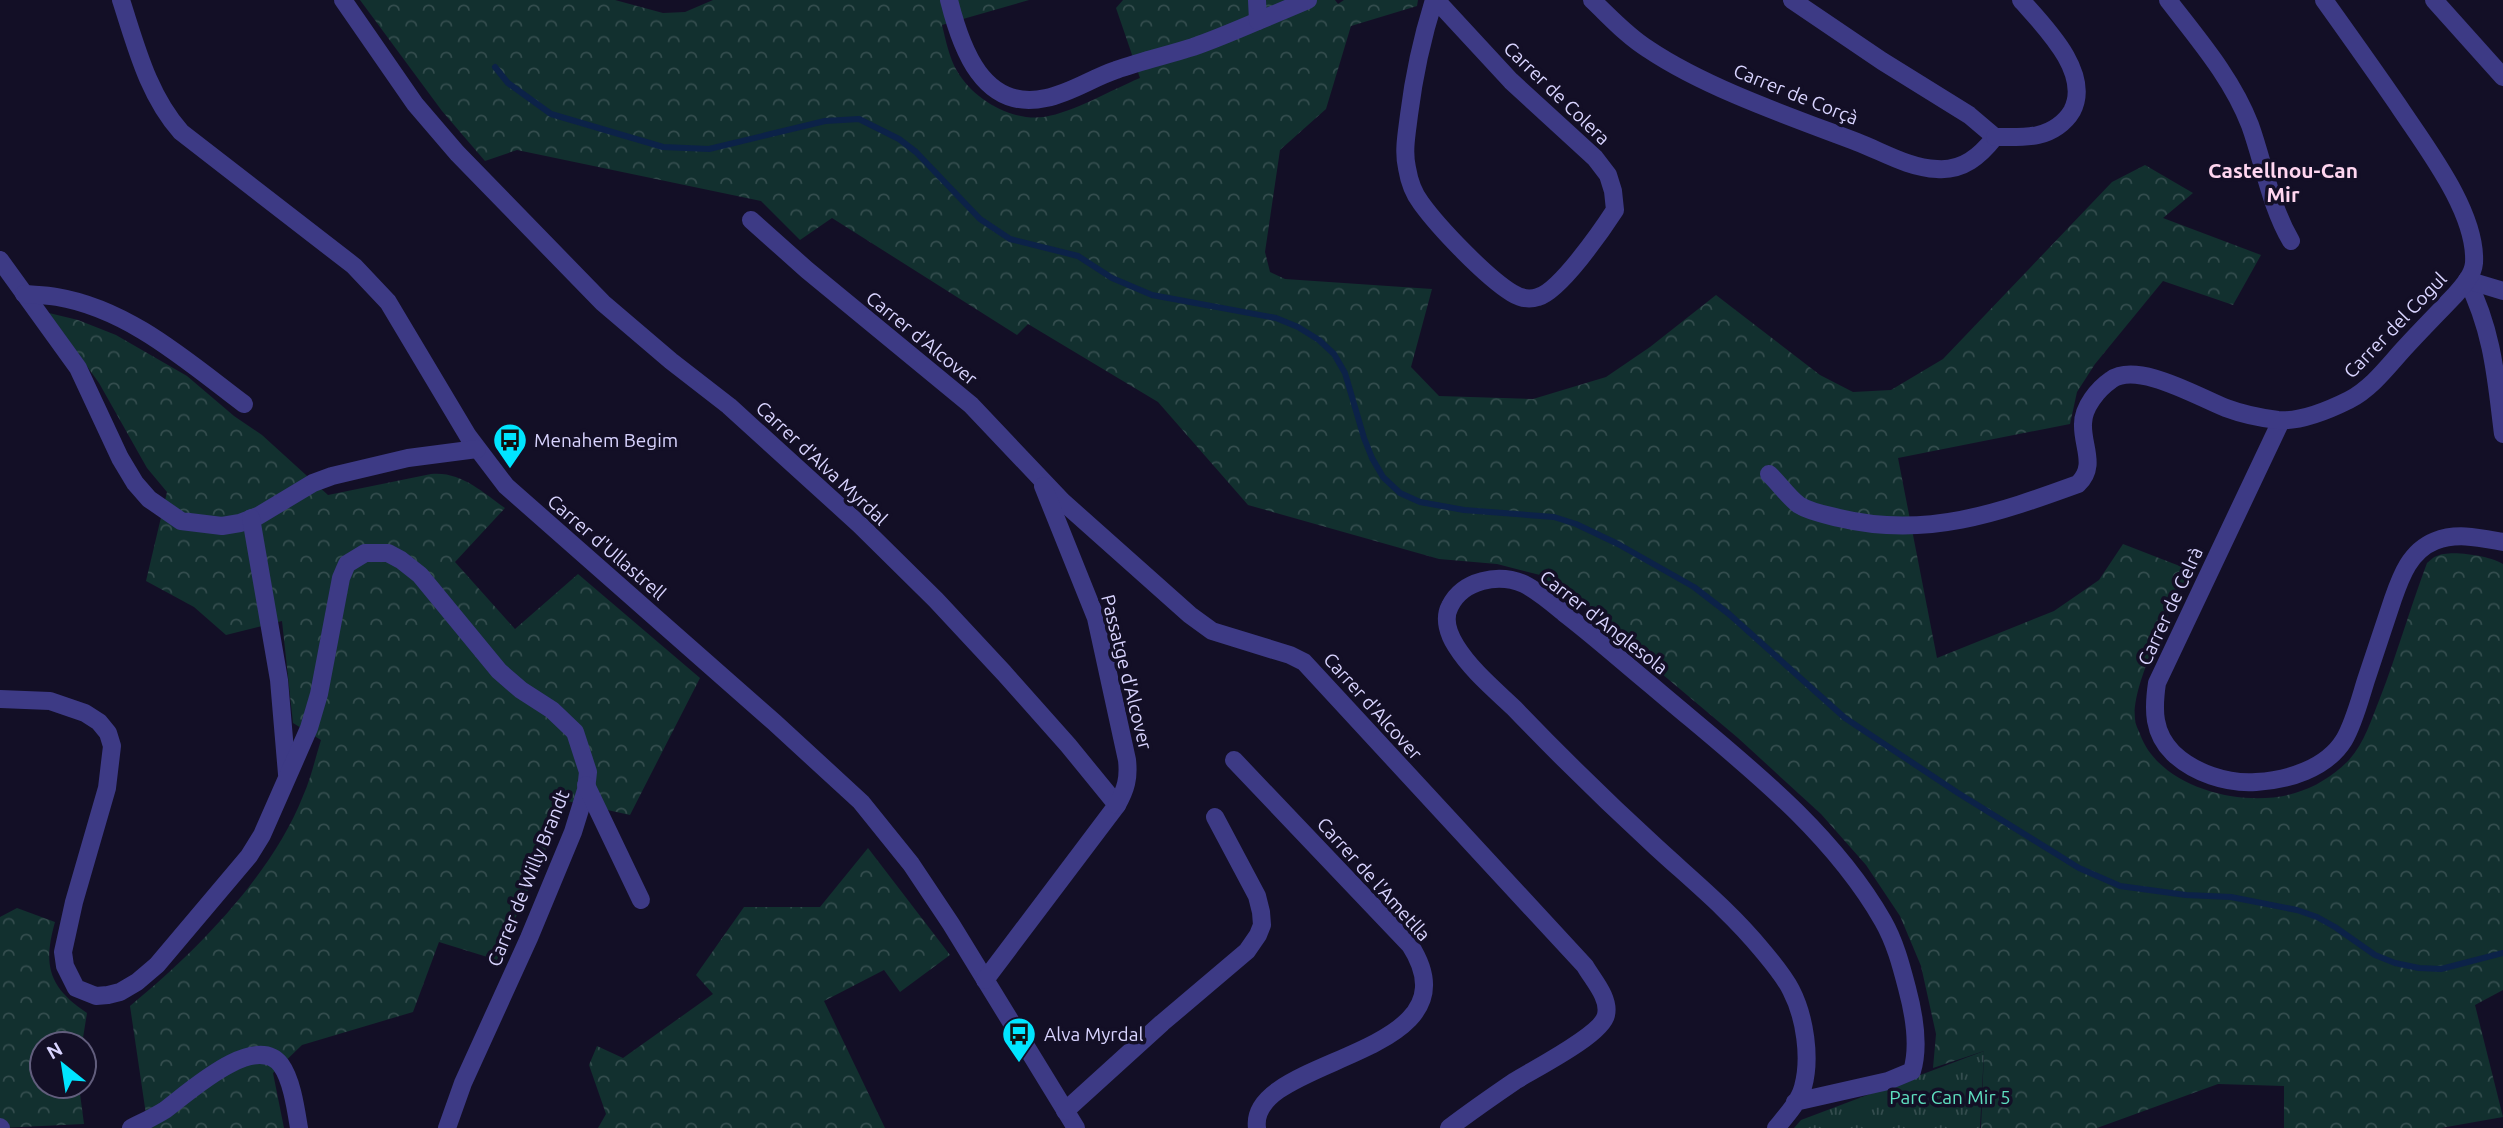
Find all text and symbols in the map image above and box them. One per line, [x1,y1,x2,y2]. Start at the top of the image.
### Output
street label: Carrer de Colera [1499,37,1615,149]
street label: Carrer de Corçà [1731,59,1861,129]
district label: Castellnou-Can Mir [2208,158,2358,206]
street label: Carrer del Cogul [2339,268,2451,382]
street label: Carrer d'Alcover [862,287,982,389]
street label: Carrer d'Alva Myrdal [752,396,892,530]
bus stop icon: Menahem Begim [491,421,529,470]
place label: Menahem Begim [534,429,678,451]
street label: Carrer d'Ullastrell [543,490,671,604]
street label: Carrer de Celrà [2133,543,2207,669]
street label: Carrer d'Anglesola [1536,565,1672,679]
street label: Passatge d'Alcover [1097,592,1157,752]
street label: Carrer d'Alcover [1319,648,1427,764]
street label: Carrer de Willy Brandt [483,786,574,969]
street label: Carrer de l'Ametlla [1313,813,1435,945]
bus stop icon: Alva Myrdal [1000,1015,1038,1064]
place label: Alva Myrdal [1044,1023,1143,1045]
north arrow [28,1030,98,1100]
text: N [43,1037,66,1063]
park label: Parc Can Mir 5 [1889,1086,2011,1108]

